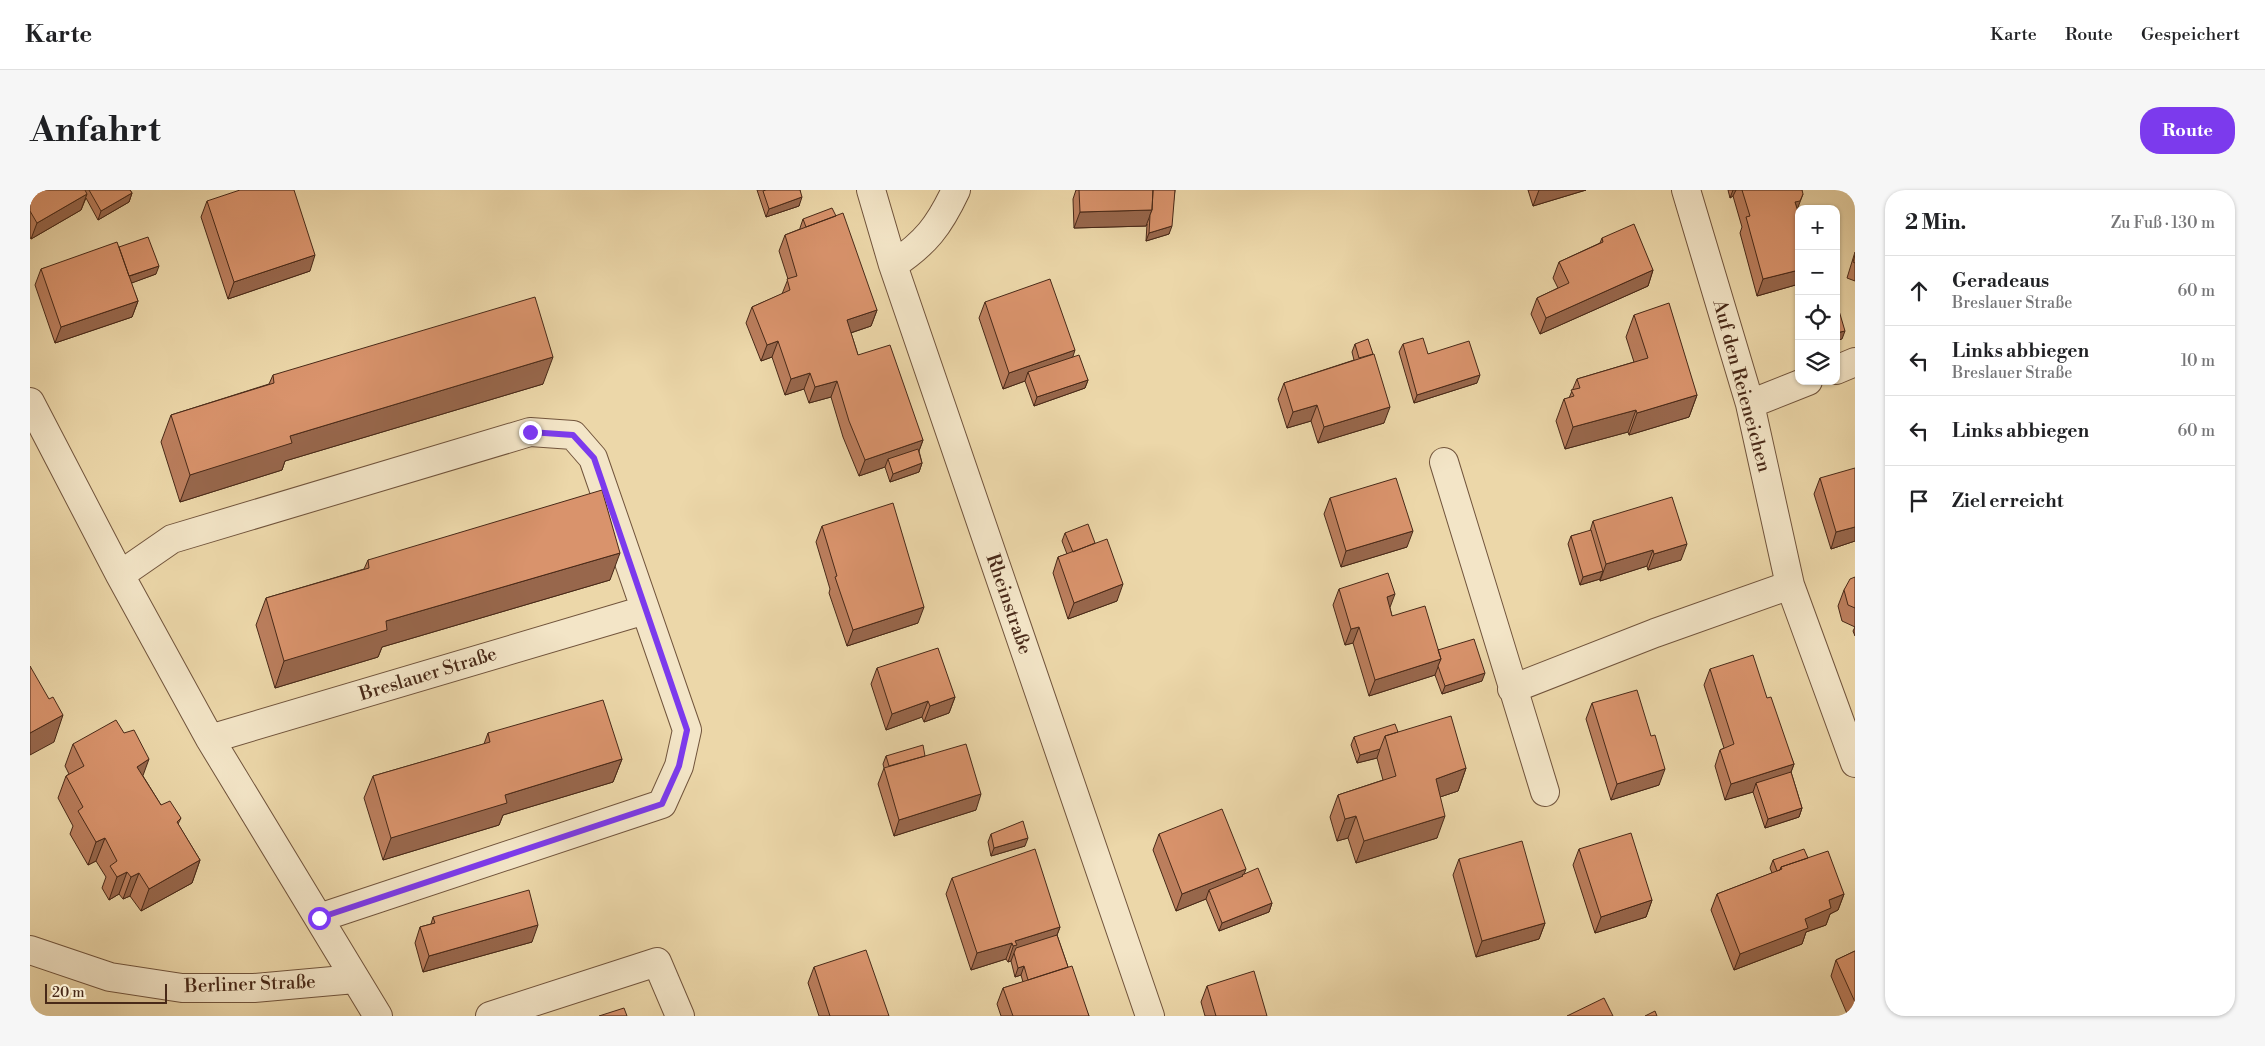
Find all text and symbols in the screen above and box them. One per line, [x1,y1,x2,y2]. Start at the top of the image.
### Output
text: Karte [25,20,92,50]
text: Karte [1990,23,2037,46]
text: Route [2065,23,2113,46]
text: Gespeichert [2141,23,2240,46]
button: Route [2140,107,2235,154]
text: Anfahrt [30,109,161,152]
map controls [1795,205,1840,385]
button: + [1795,205,1840,250]
text: 2 Min. [1905,210,1966,236]
text: Zu Fuß · 130 m [2111,213,2215,233]
button: − [1795,250,1840,295]
text: Geradeaus [1952,269,2049,293]
icon: ahead [1905,277,1933,305]
text: 60 m [2177,281,2215,301]
text: Breslauer Straße [1952,293,2072,313]
button: locate [1795,295,1840,340]
street label: Auf den Reieneichen [1707,296,1777,475]
text: Links abbiegen [1952,339,2089,363]
button: layers [1795,340,1840,385]
icon: left [1905,347,1933,375]
text: 10 m [2181,351,2215,371]
text: Breslauer Straße [1952,363,2072,383]
icon: left [1905,417,1933,445]
text: Links abbiegen [1952,419,2089,443]
route end [519,421,542,444]
text: 60 m [2177,421,2215,441]
icon: arrive [1905,487,1933,515]
text: Ziel erreicht [1952,489,2063,513]
street label: Rheinstraße [981,551,1037,657]
street label: Breslauer Straße [355,642,500,707]
route start [308,907,331,930]
street label: Berliner Straße [183,970,316,998]
scale bar [45,981,168,1004]
text: 20 m [52,984,84,1002]

